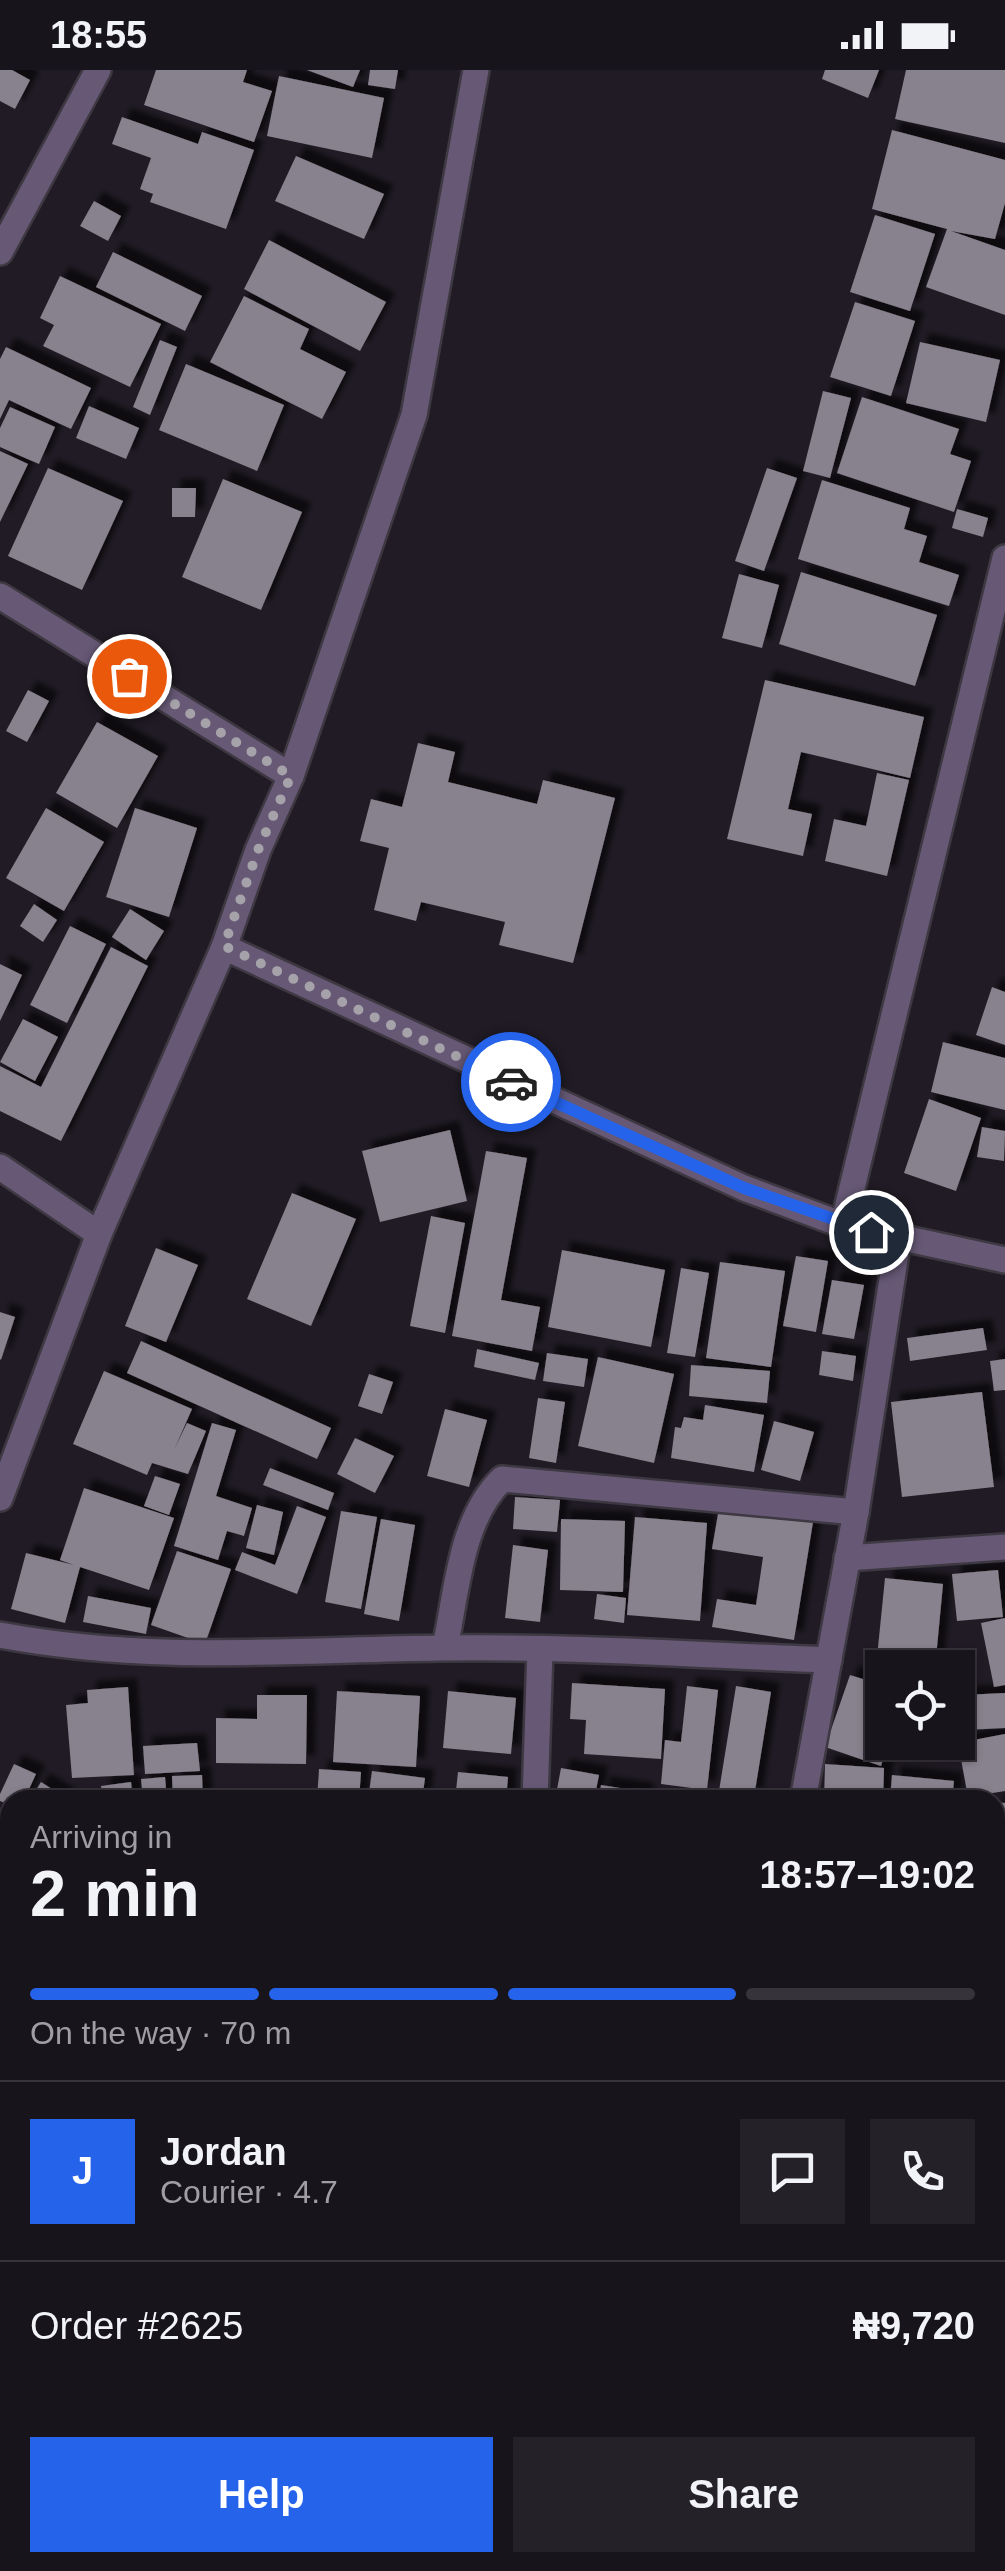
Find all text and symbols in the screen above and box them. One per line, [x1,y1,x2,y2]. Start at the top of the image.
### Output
text: 18:55 [50,14,147,56]
pin [87,634,172,719]
icon: bag [102,649,157,704]
courier [461,1032,561,1132]
icon: car [484,1055,539,1110]
pin [829,1190,914,1275]
icon: home [844,1205,899,1260]
map controls [865,1650,975,1760]
button: locate [865,1650,975,1760]
text: Arriving in [30,1819,172,1855]
text: 18:57–19:02 [759,1854,975,1896]
text: 2 min [30,1857,200,1930]
text: On the way · 70 m [30,2015,291,2051]
button: chat [740,2119,845,2224]
button: phone [870,2119,975,2224]
text: Jordan [160,2131,287,2173]
text: J [72,2150,93,2192]
text: Courier · 4.7 [160,2174,338,2210]
text: Order #2625 [30,2305,243,2347]
text: ₦9,720 [852,2305,975,2347]
button: Help [30,2437,493,2552]
button: Share [513,2437,975,2552]

